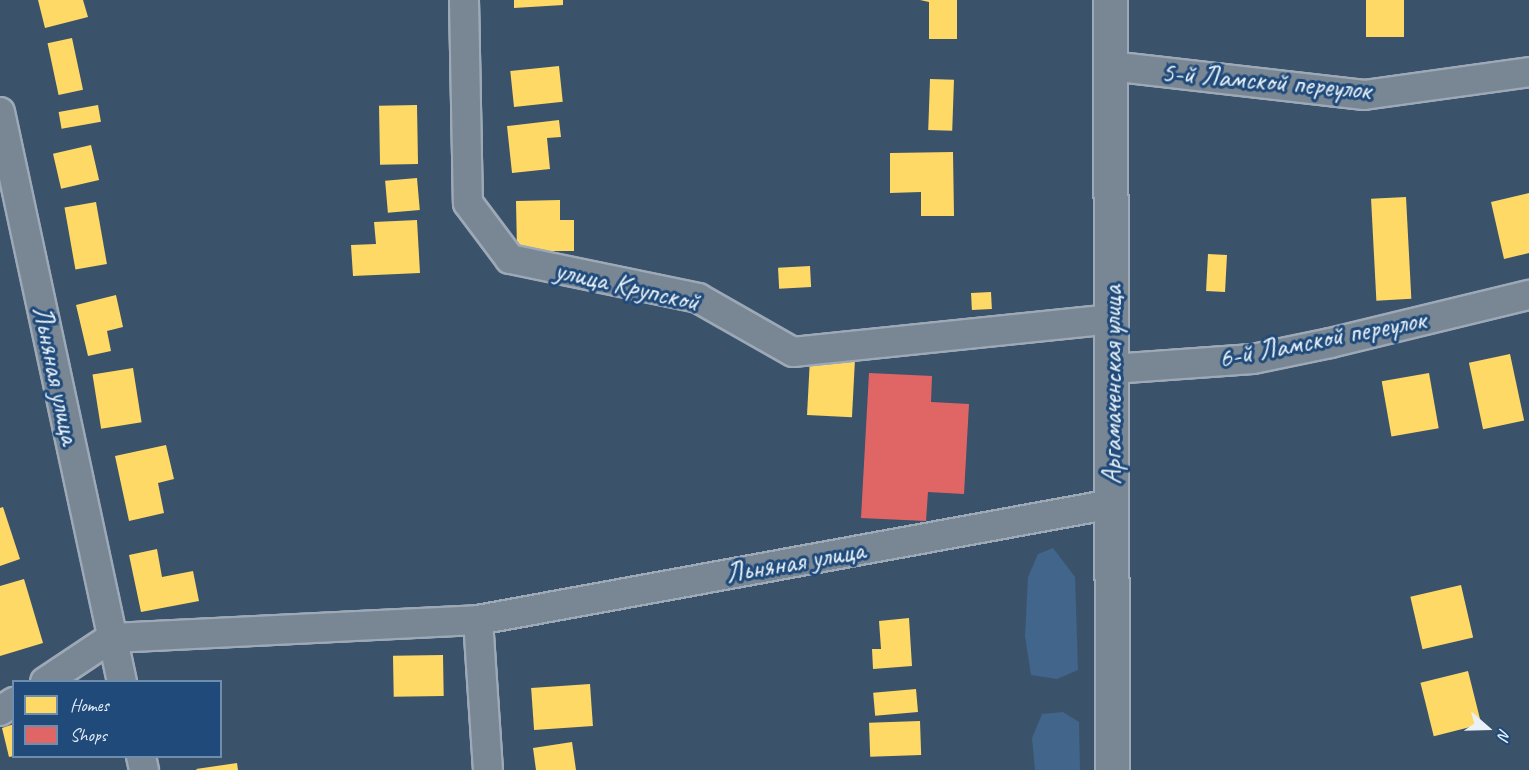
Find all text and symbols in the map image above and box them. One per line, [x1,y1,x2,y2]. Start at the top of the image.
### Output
street label: 5-й Ламской переулок [1160,55,1372,107]
street label: улица Крупской [551,253,703,319]
street label: Аргамаченская улица [1095,284,1129,486]
street label: 6-й Ламской переулок [1216,302,1428,376]
street label: Льняная улица [25,303,87,447]
street label: Льняная улица [723,533,867,591]
legend [12,680,222,758]
text: Homes [70,694,109,716]
north arrow [1457,698,1517,758]
text: Shops [70,724,107,746]
text: N [1493,726,1515,742]

